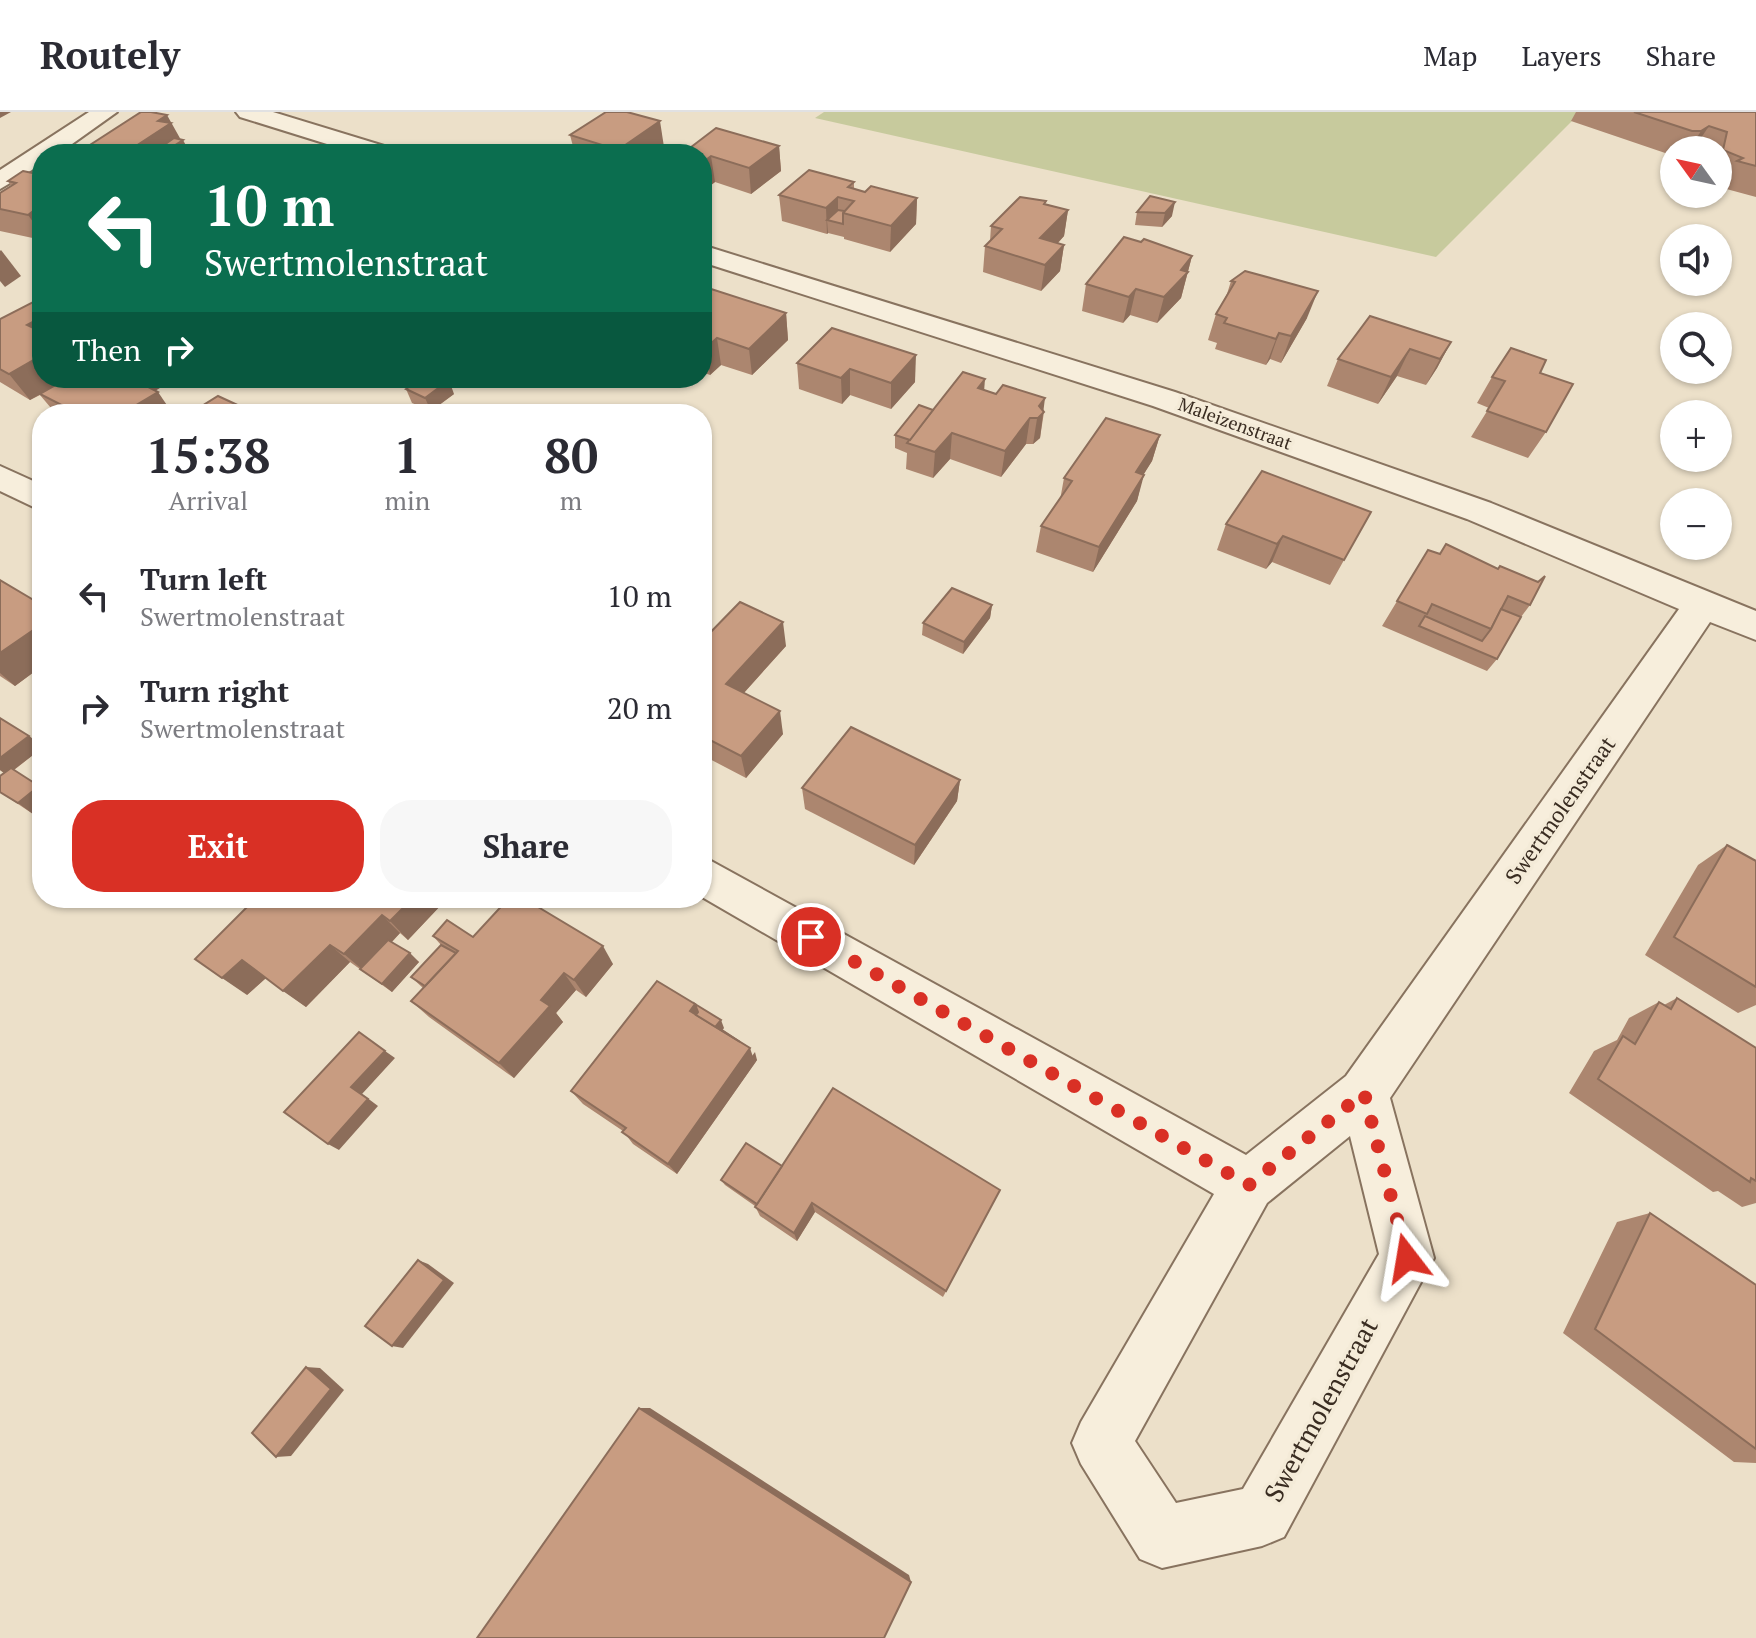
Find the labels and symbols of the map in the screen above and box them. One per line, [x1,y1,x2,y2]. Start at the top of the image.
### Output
north arrow [1660,136,1732,208]
street label: Maleizenstraat [1175,391,1296,455]
street label: Swertmolenstraat [1498,730,1621,889]
pin [777,903,845,971]
position arrow [1365,1216,1449,1300]
street label: Swertmolenstraat [1256,1311,1385,1508]

